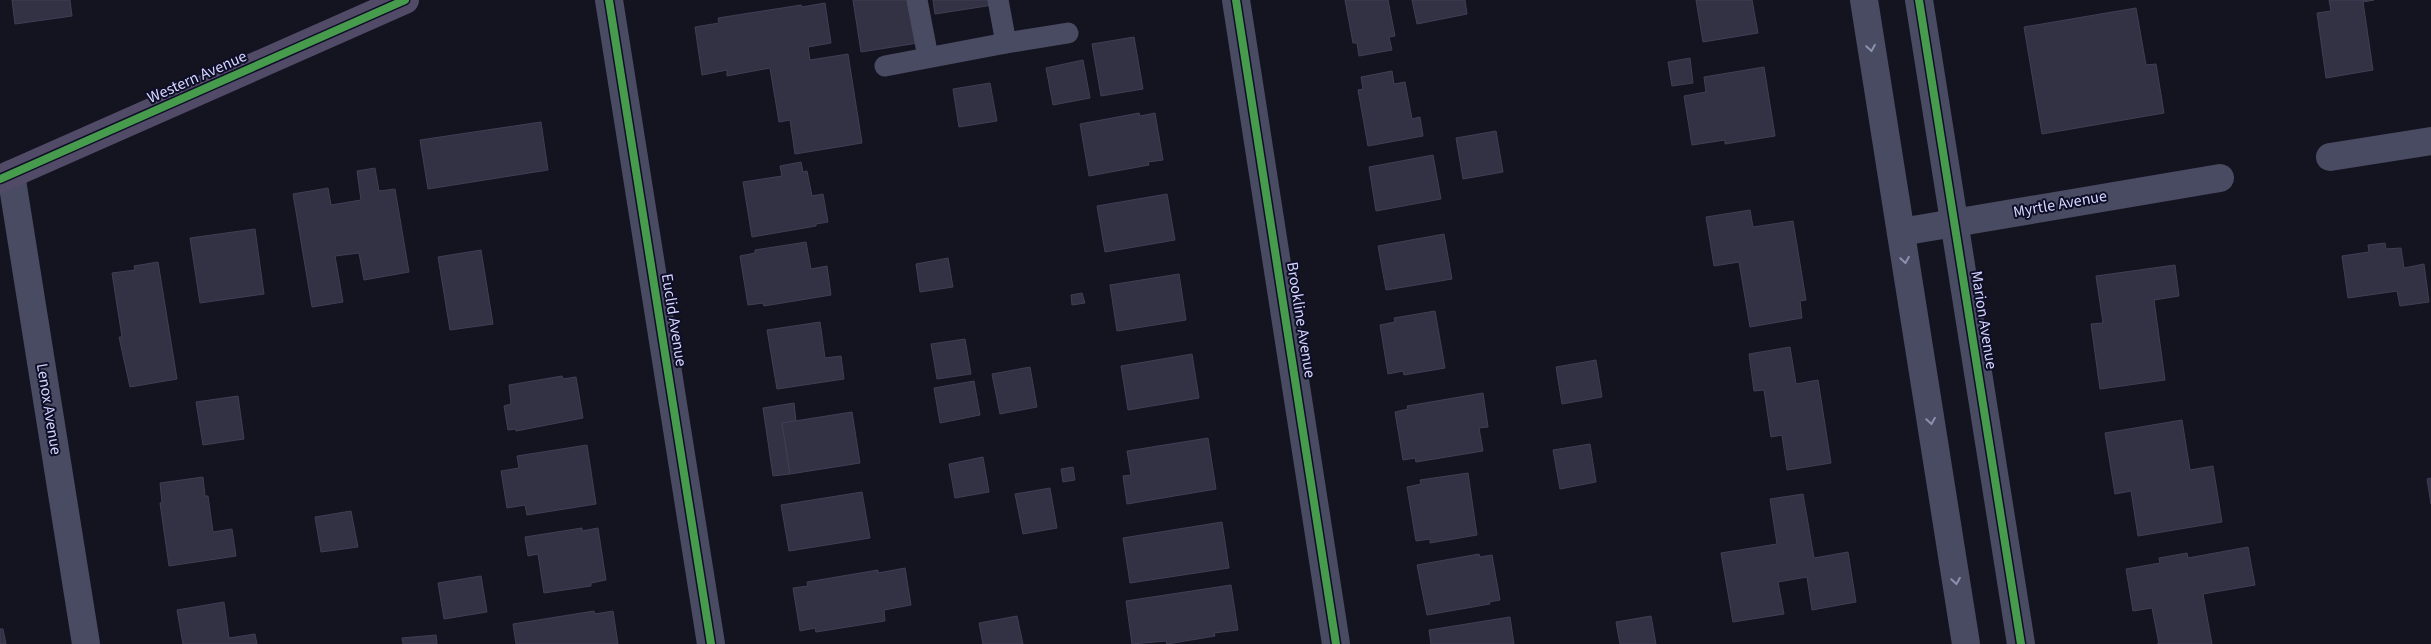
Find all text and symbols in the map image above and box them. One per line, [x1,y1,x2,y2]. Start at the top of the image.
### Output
one-way arrow [1866,44,1876,53]
street label: Western Avenue [144,45,250,109]
street label: Myrtle Avenue [2012,185,2109,223]
one-way arrow [1900,256,1910,265]
street label: Brookline Avenue [1281,260,1321,380]
street label: Marion Avenue [1965,269,2003,371]
street label: Euclid Avenue [656,272,692,368]
street label: Lenox Avenue [31,362,67,456]
one-way arrow [1925,417,1935,425]
one-way arrow [1951,577,1961,586]

